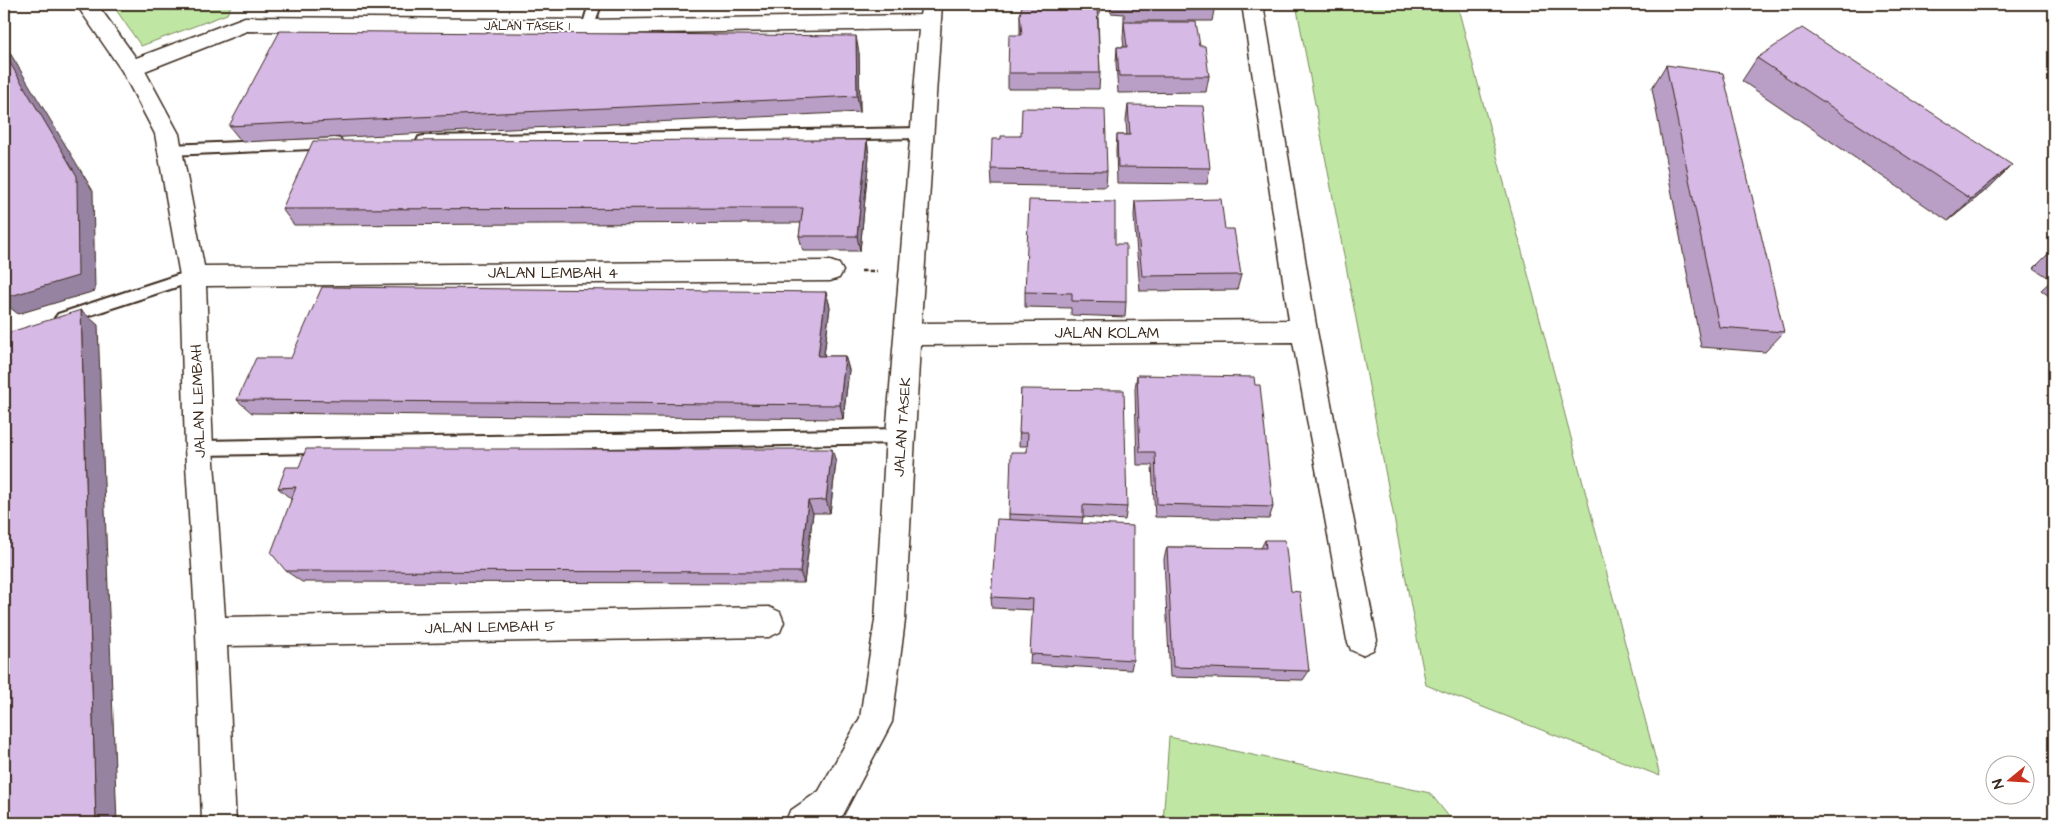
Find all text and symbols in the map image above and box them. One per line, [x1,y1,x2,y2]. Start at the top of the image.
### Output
street label: JALAN TASEK 1 [484,18,570,35]
street label: JALAN LEMBAH 4 [488,263,618,284]
street label: JALAN KOLAM [1055,323,1159,344]
street label: JALAN LEMBAH [186,344,211,458]
street label: JALAN TASEK [889,377,916,477]
street label: JALAN LEMBAH 5 [425,616,556,639]
north arrow [1986,754,2036,804]
text: N [1988,776,2009,791]

